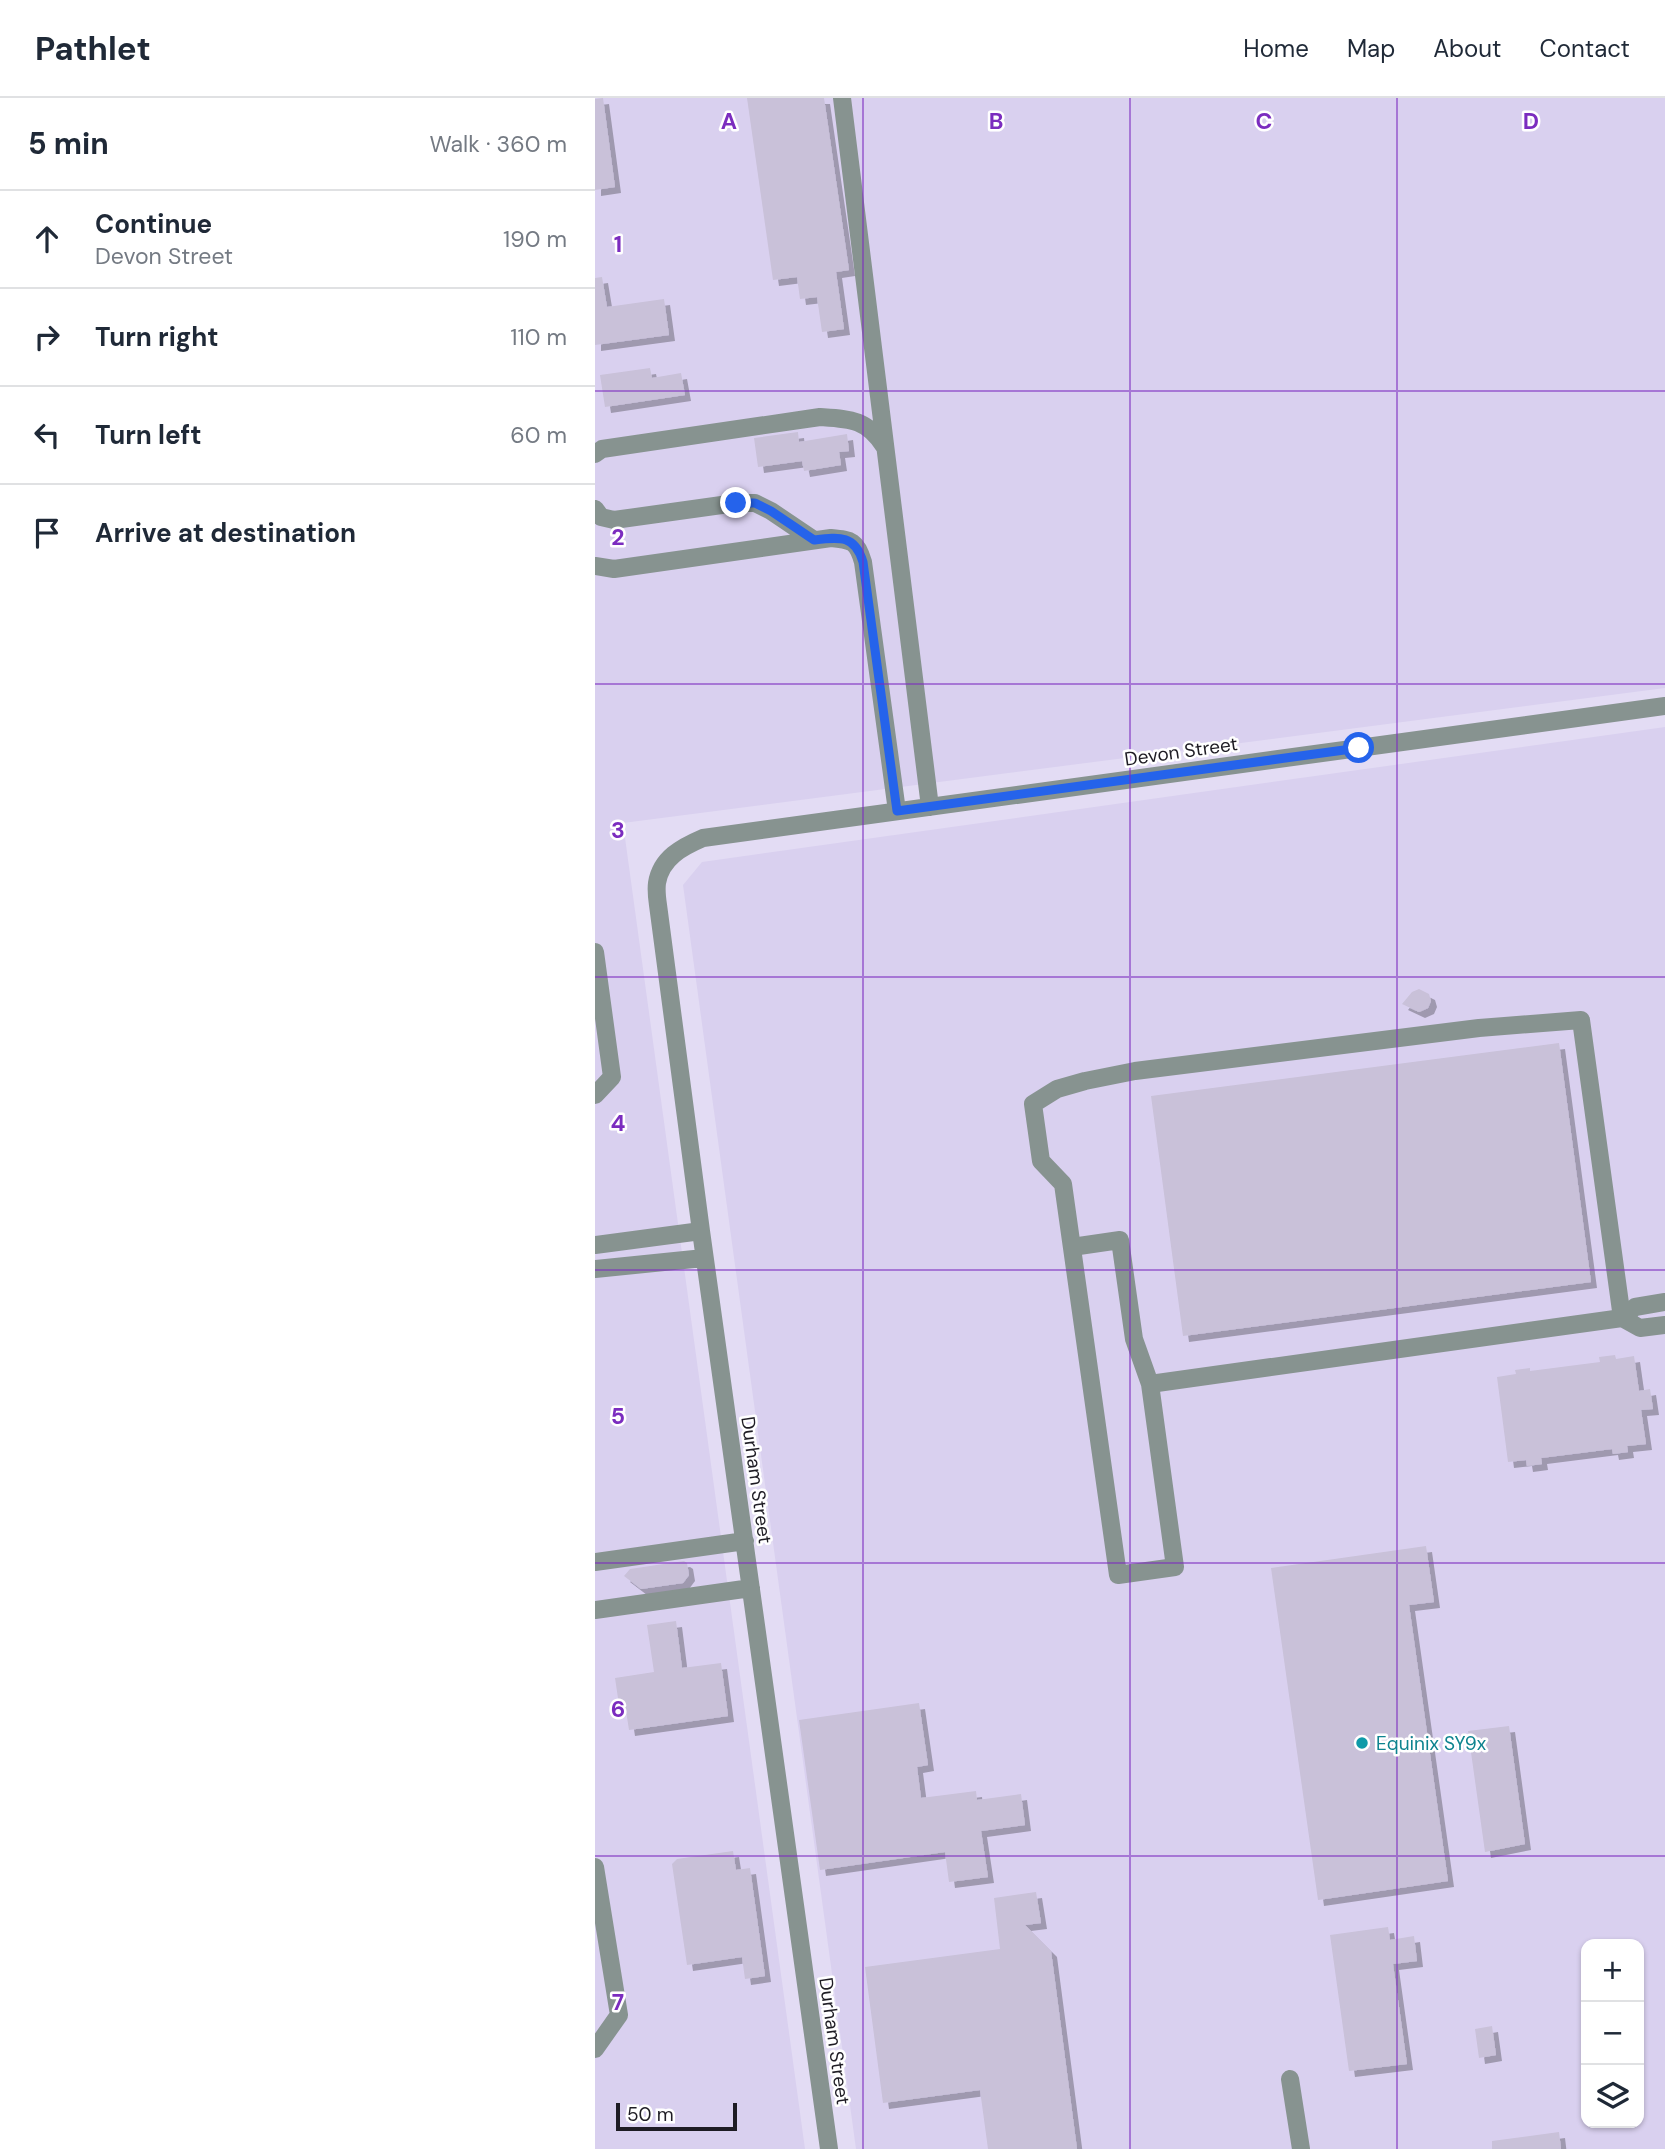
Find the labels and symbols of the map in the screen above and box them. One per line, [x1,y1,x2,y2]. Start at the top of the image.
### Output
text: A [721,106,737,136]
text: B [989,106,1003,136]
text: C [1256,106,1272,136]
text: D [1523,106,1539,136]
text: 1 [614,229,622,259]
route end [720,487,751,518]
text: 2 [611,522,625,552]
street label: Devon Street [1123,731,1239,772]
route start [1343,732,1374,763]
text: 3 [611,815,625,845]
text: 4 [611,1108,626,1138]
text: 5 [611,1401,625,1431]
street label: Durham Street [735,1415,778,1545]
text: 6 [611,1694,625,1724]
place label: Equinix SY9x [1376,1731,1487,1756]
marker: Equinix SY9x [1354,1735,1370,1751]
street label: Durham Street [813,1976,856,2106]
text: 7 [612,1987,624,2017]
scale bar [616,2100,737,2132]

